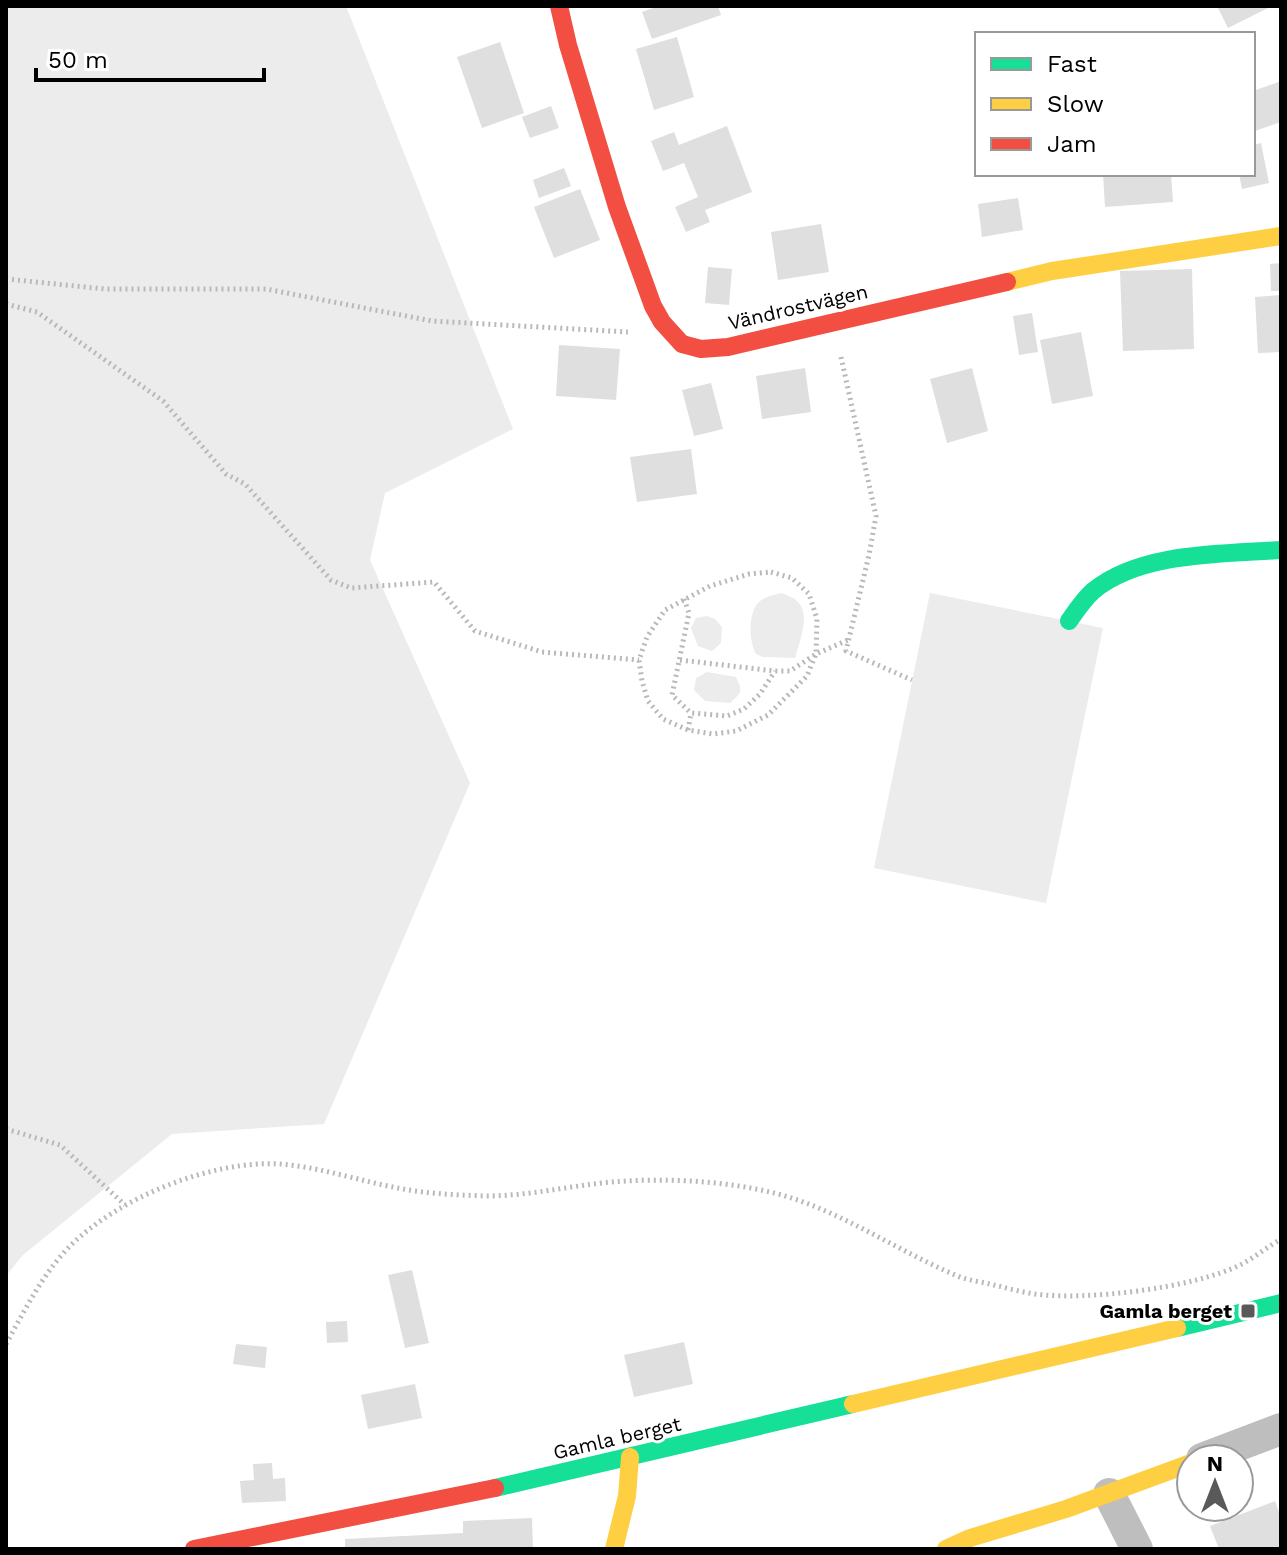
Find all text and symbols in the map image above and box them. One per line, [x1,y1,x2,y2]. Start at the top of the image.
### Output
scale bar [36,32,264,82]
legend [975,32,1255,176]
text: 50 m [48,46,108,74]
text: Fast [1047,50,1097,78]
text: Slow [1047,90,1104,118]
text: Jam [1047,130,1097,158]
street label: Vändrostvägen [726,279,870,335]
place label: Gamla berget [1099,1299,1232,1323]
marker: Gamla berget [1239,1302,1257,1320]
street label: Gamla berget [551,1411,684,1464]
north arrow [1175,1443,1255,1523]
text: N [1207,1451,1223,1476]

